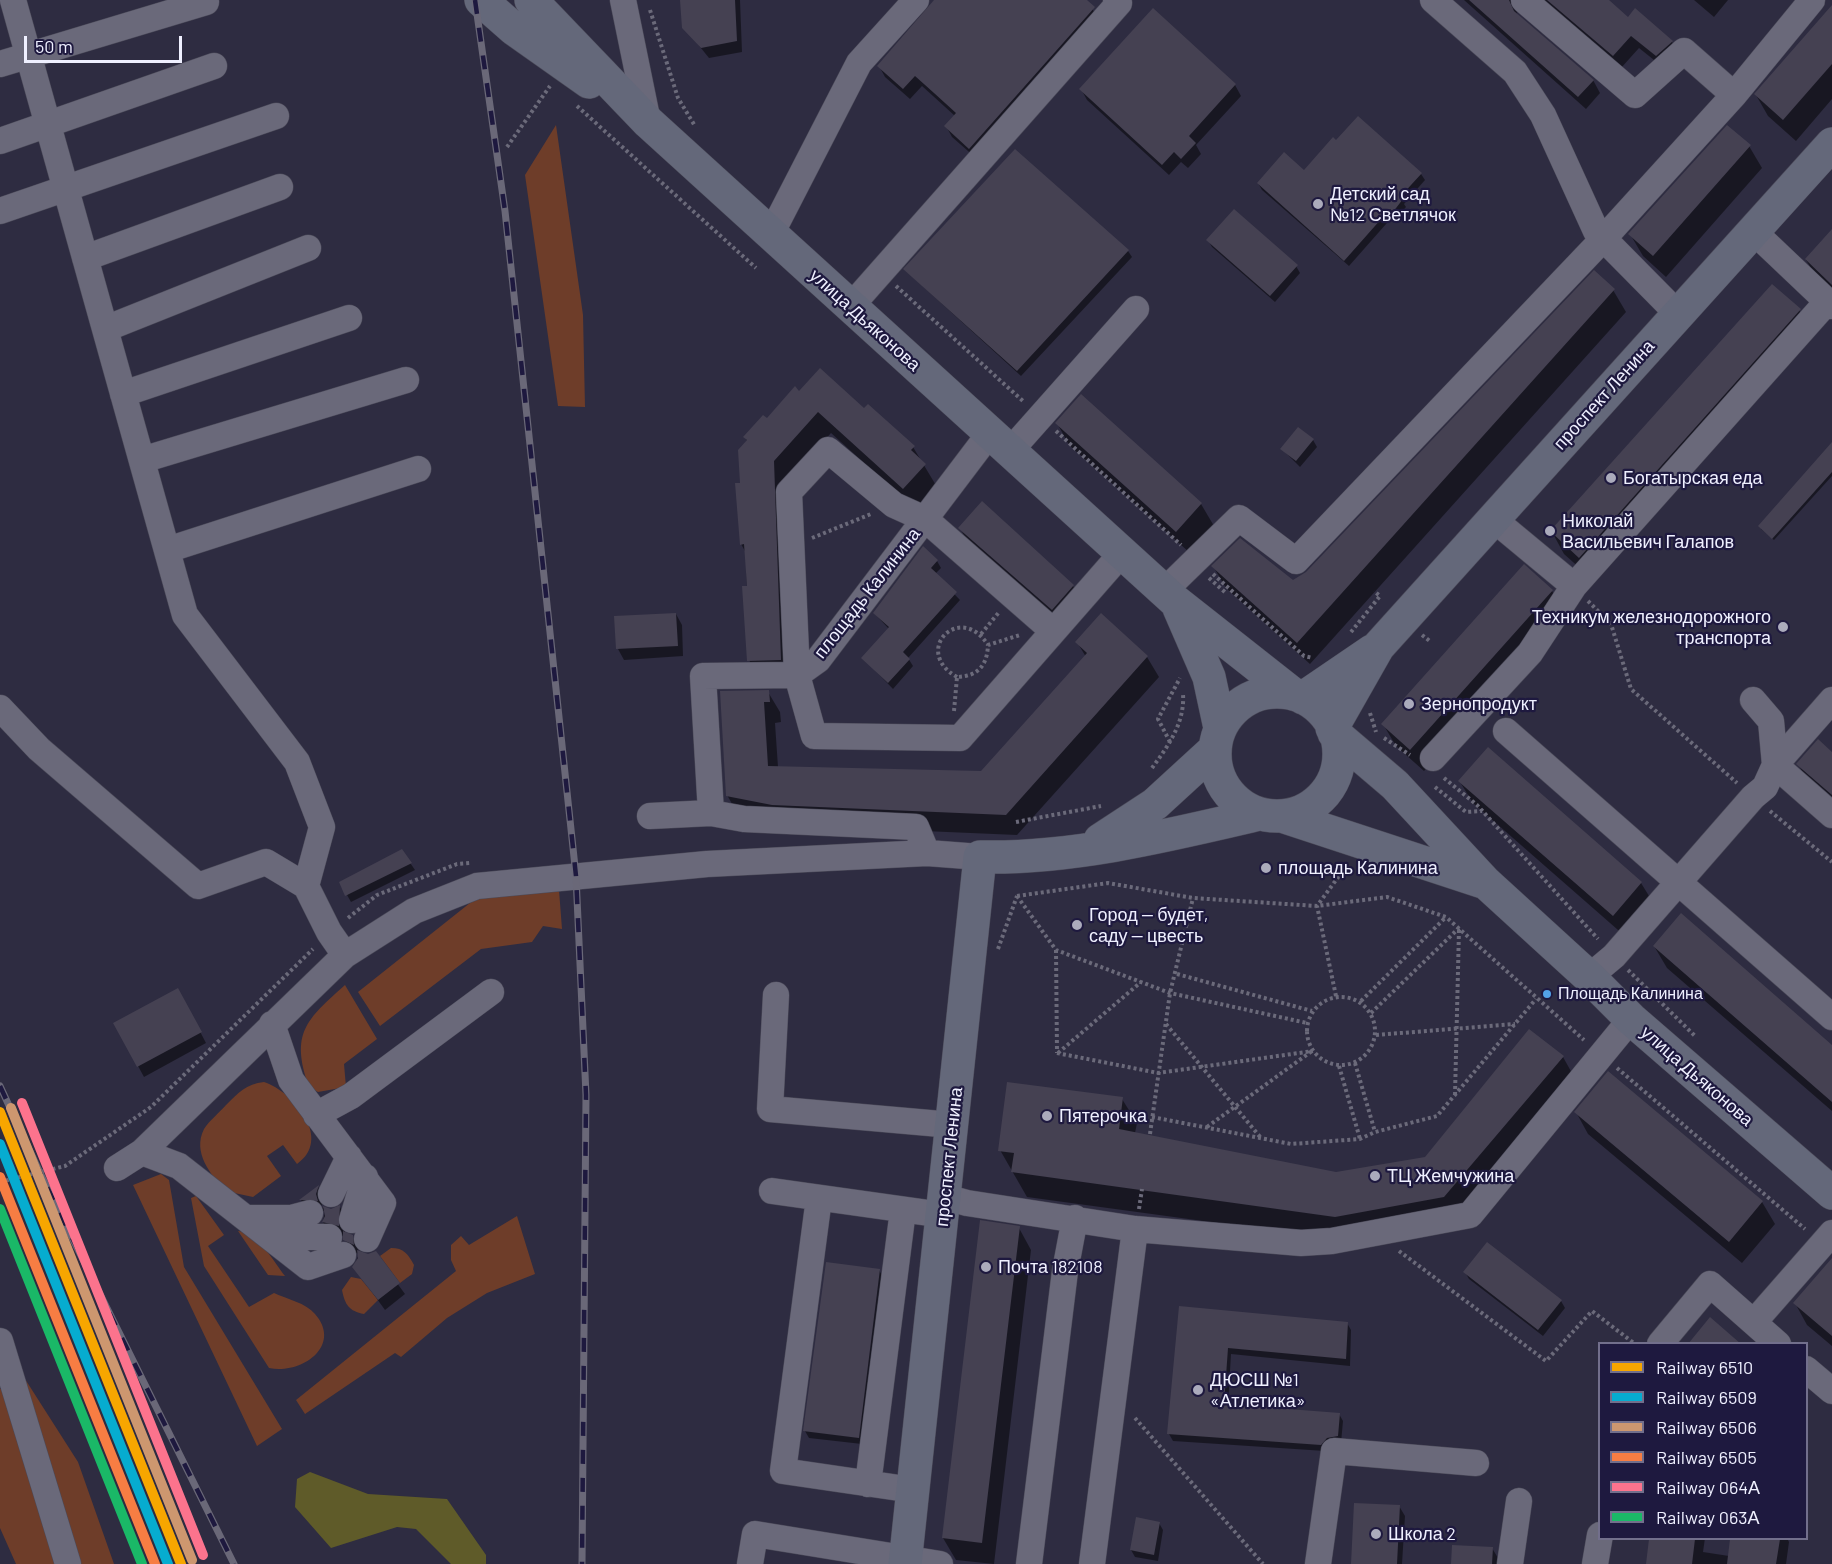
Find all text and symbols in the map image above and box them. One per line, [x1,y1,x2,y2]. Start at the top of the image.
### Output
scale bar [27,24,184,62]
text: 50 m [35,35,73,57]
place label: Детский сад №12 Светлячок [1330,183,1456,226]
marker: Детский сад №12 Светлячок [1311,197,1325,211]
street label: улица Дьяконова [805,265,925,375]
street label: проспект Ленина [1549,336,1659,454]
place label: Богатырская еда [1623,467,1763,489]
marker: Богатырская еда [1604,471,1618,485]
place label: Николай Васильевич Галапов [1562,510,1734,552]
street label: площадь Калинина [809,523,925,663]
marker: Николай Васильевич Галапов [1543,524,1557,538]
place label: Техникум железнодорожного транспорта [1532,606,1771,648]
marker: Техникум железнодорожного транспорта [1776,620,1790,634]
place label: Зернопродукт [1421,693,1537,715]
marker: Зернопродукт [1402,697,1416,711]
place label: площадь Калинина [1278,857,1438,879]
marker: площадь Калинина [1259,861,1273,875]
place label: Город — будет, саду — цвесть [1089,904,1208,946]
marker: Город — будет, саду — цвесть [1070,918,1084,932]
place label: Площадь Калинина [1558,984,1703,1004]
marker: Площадь Калинина [1541,988,1553,1000]
street label: улица Дьяконова [1636,1021,1758,1131]
street label: проспект Ленина [931,1086,967,1228]
place label: Пятерочка [1059,1105,1147,1127]
marker: Пятерочка [1040,1109,1054,1123]
place label: ТЦ Жемчужина [1387,1165,1514,1187]
marker: ТЦ Жемчужина [1368,1169,1382,1183]
place label: Почта 182108 [998,1256,1103,1278]
marker: Почта 182108 [979,1260,993,1274]
legend [1598,1342,1808,1540]
text: Railway 6510 [1656,1356,1753,1378]
place label: ДЮСШ №1 «Атлетика» [1210,1369,1305,1412]
marker: ДЮСШ №1 «Атлетика» [1191,1383,1205,1397]
text: Railway 6509 [1656,1386,1757,1408]
text: Railway 6506 [1656,1416,1757,1438]
text: Railway 6505 [1656,1446,1757,1468]
text: Railway 064А [1656,1476,1760,1498]
text: Railway 063А [1656,1506,1759,1528]
place label: Школа 2 [1388,1523,1456,1545]
marker: Школа 2 [1369,1527,1383,1541]

